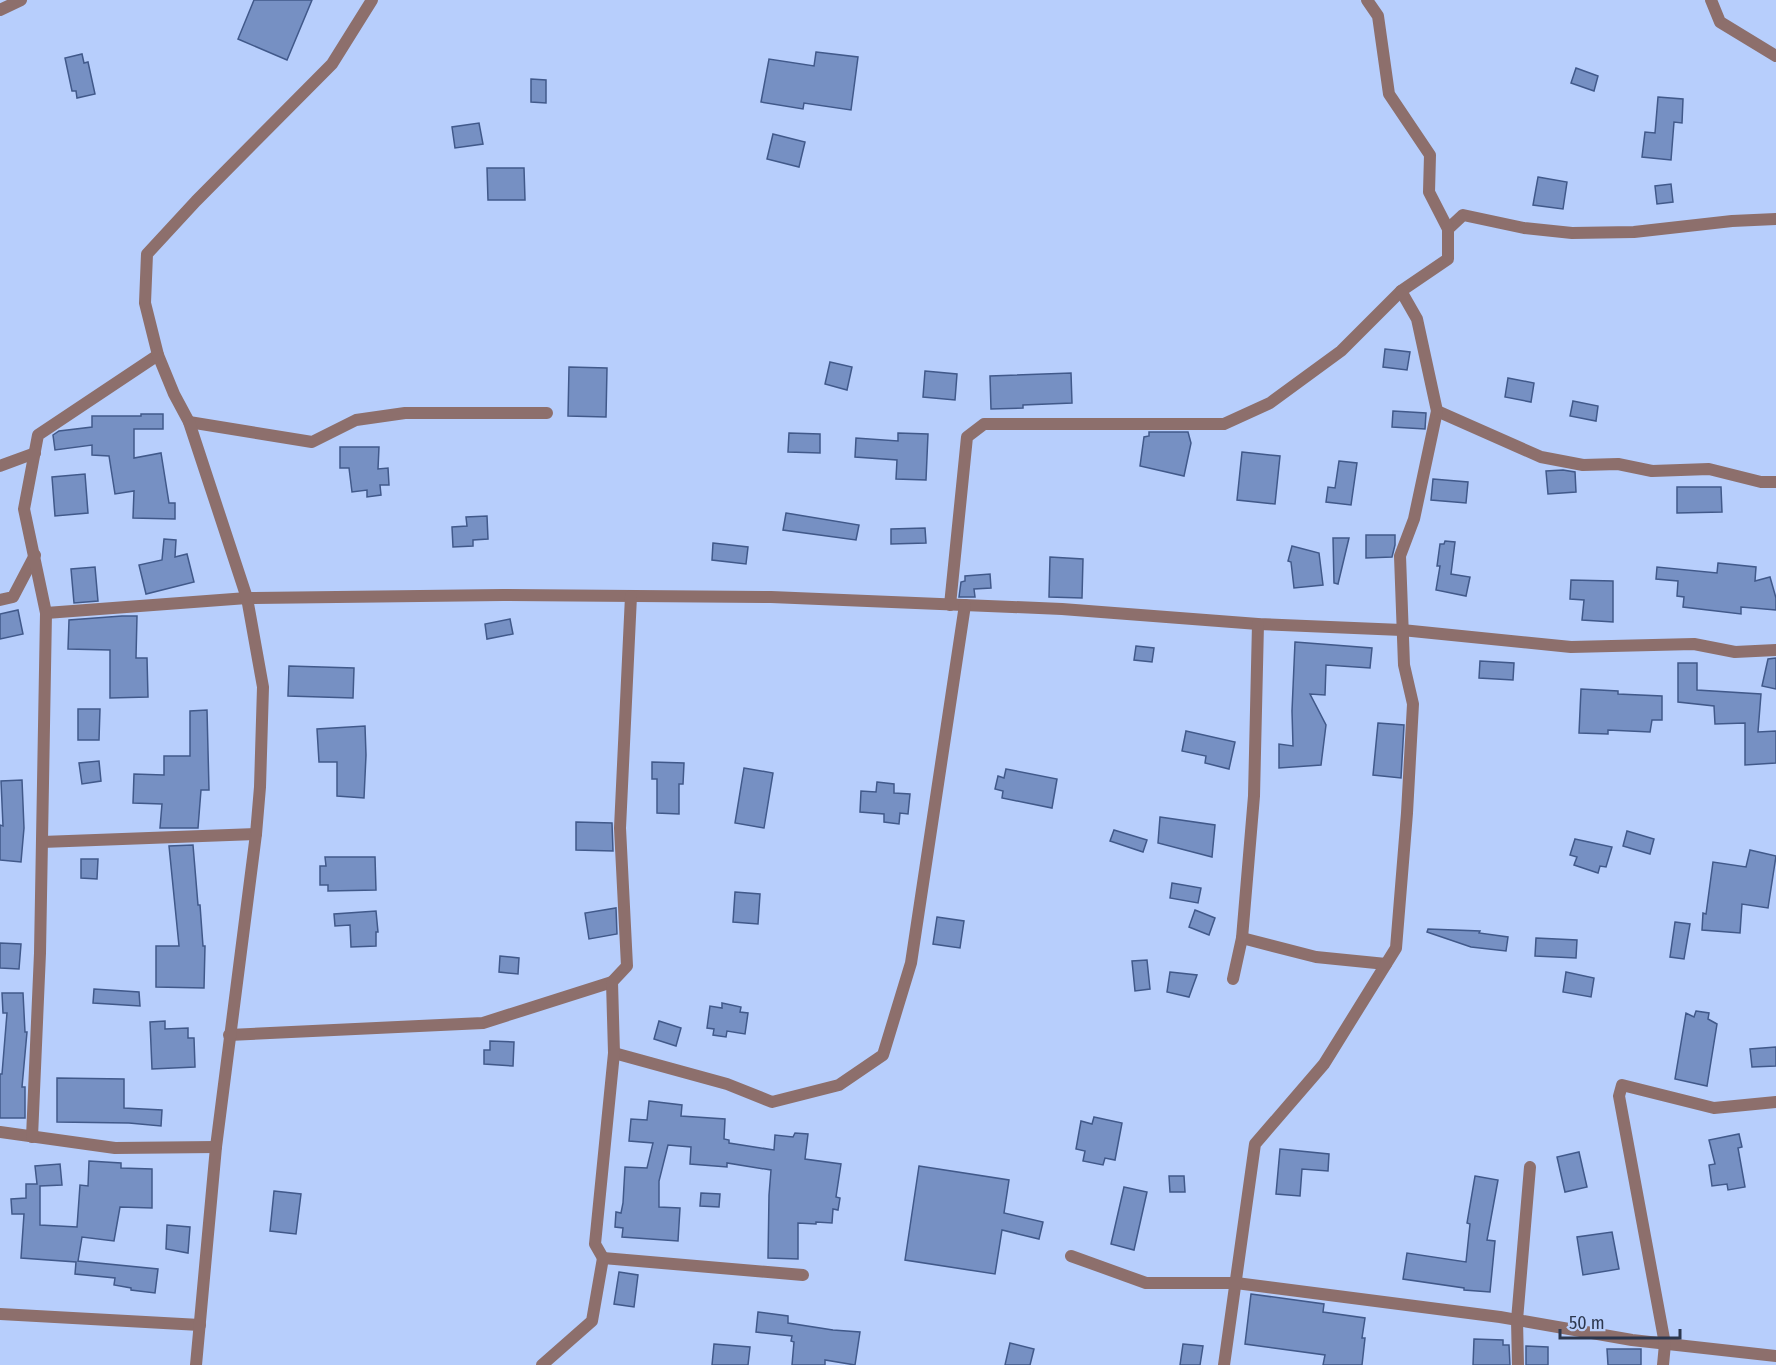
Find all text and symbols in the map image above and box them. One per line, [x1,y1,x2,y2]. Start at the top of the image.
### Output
scale bar [1560,1302,1680,1340]
text: 50 m [1569,1312,1605,1334]

